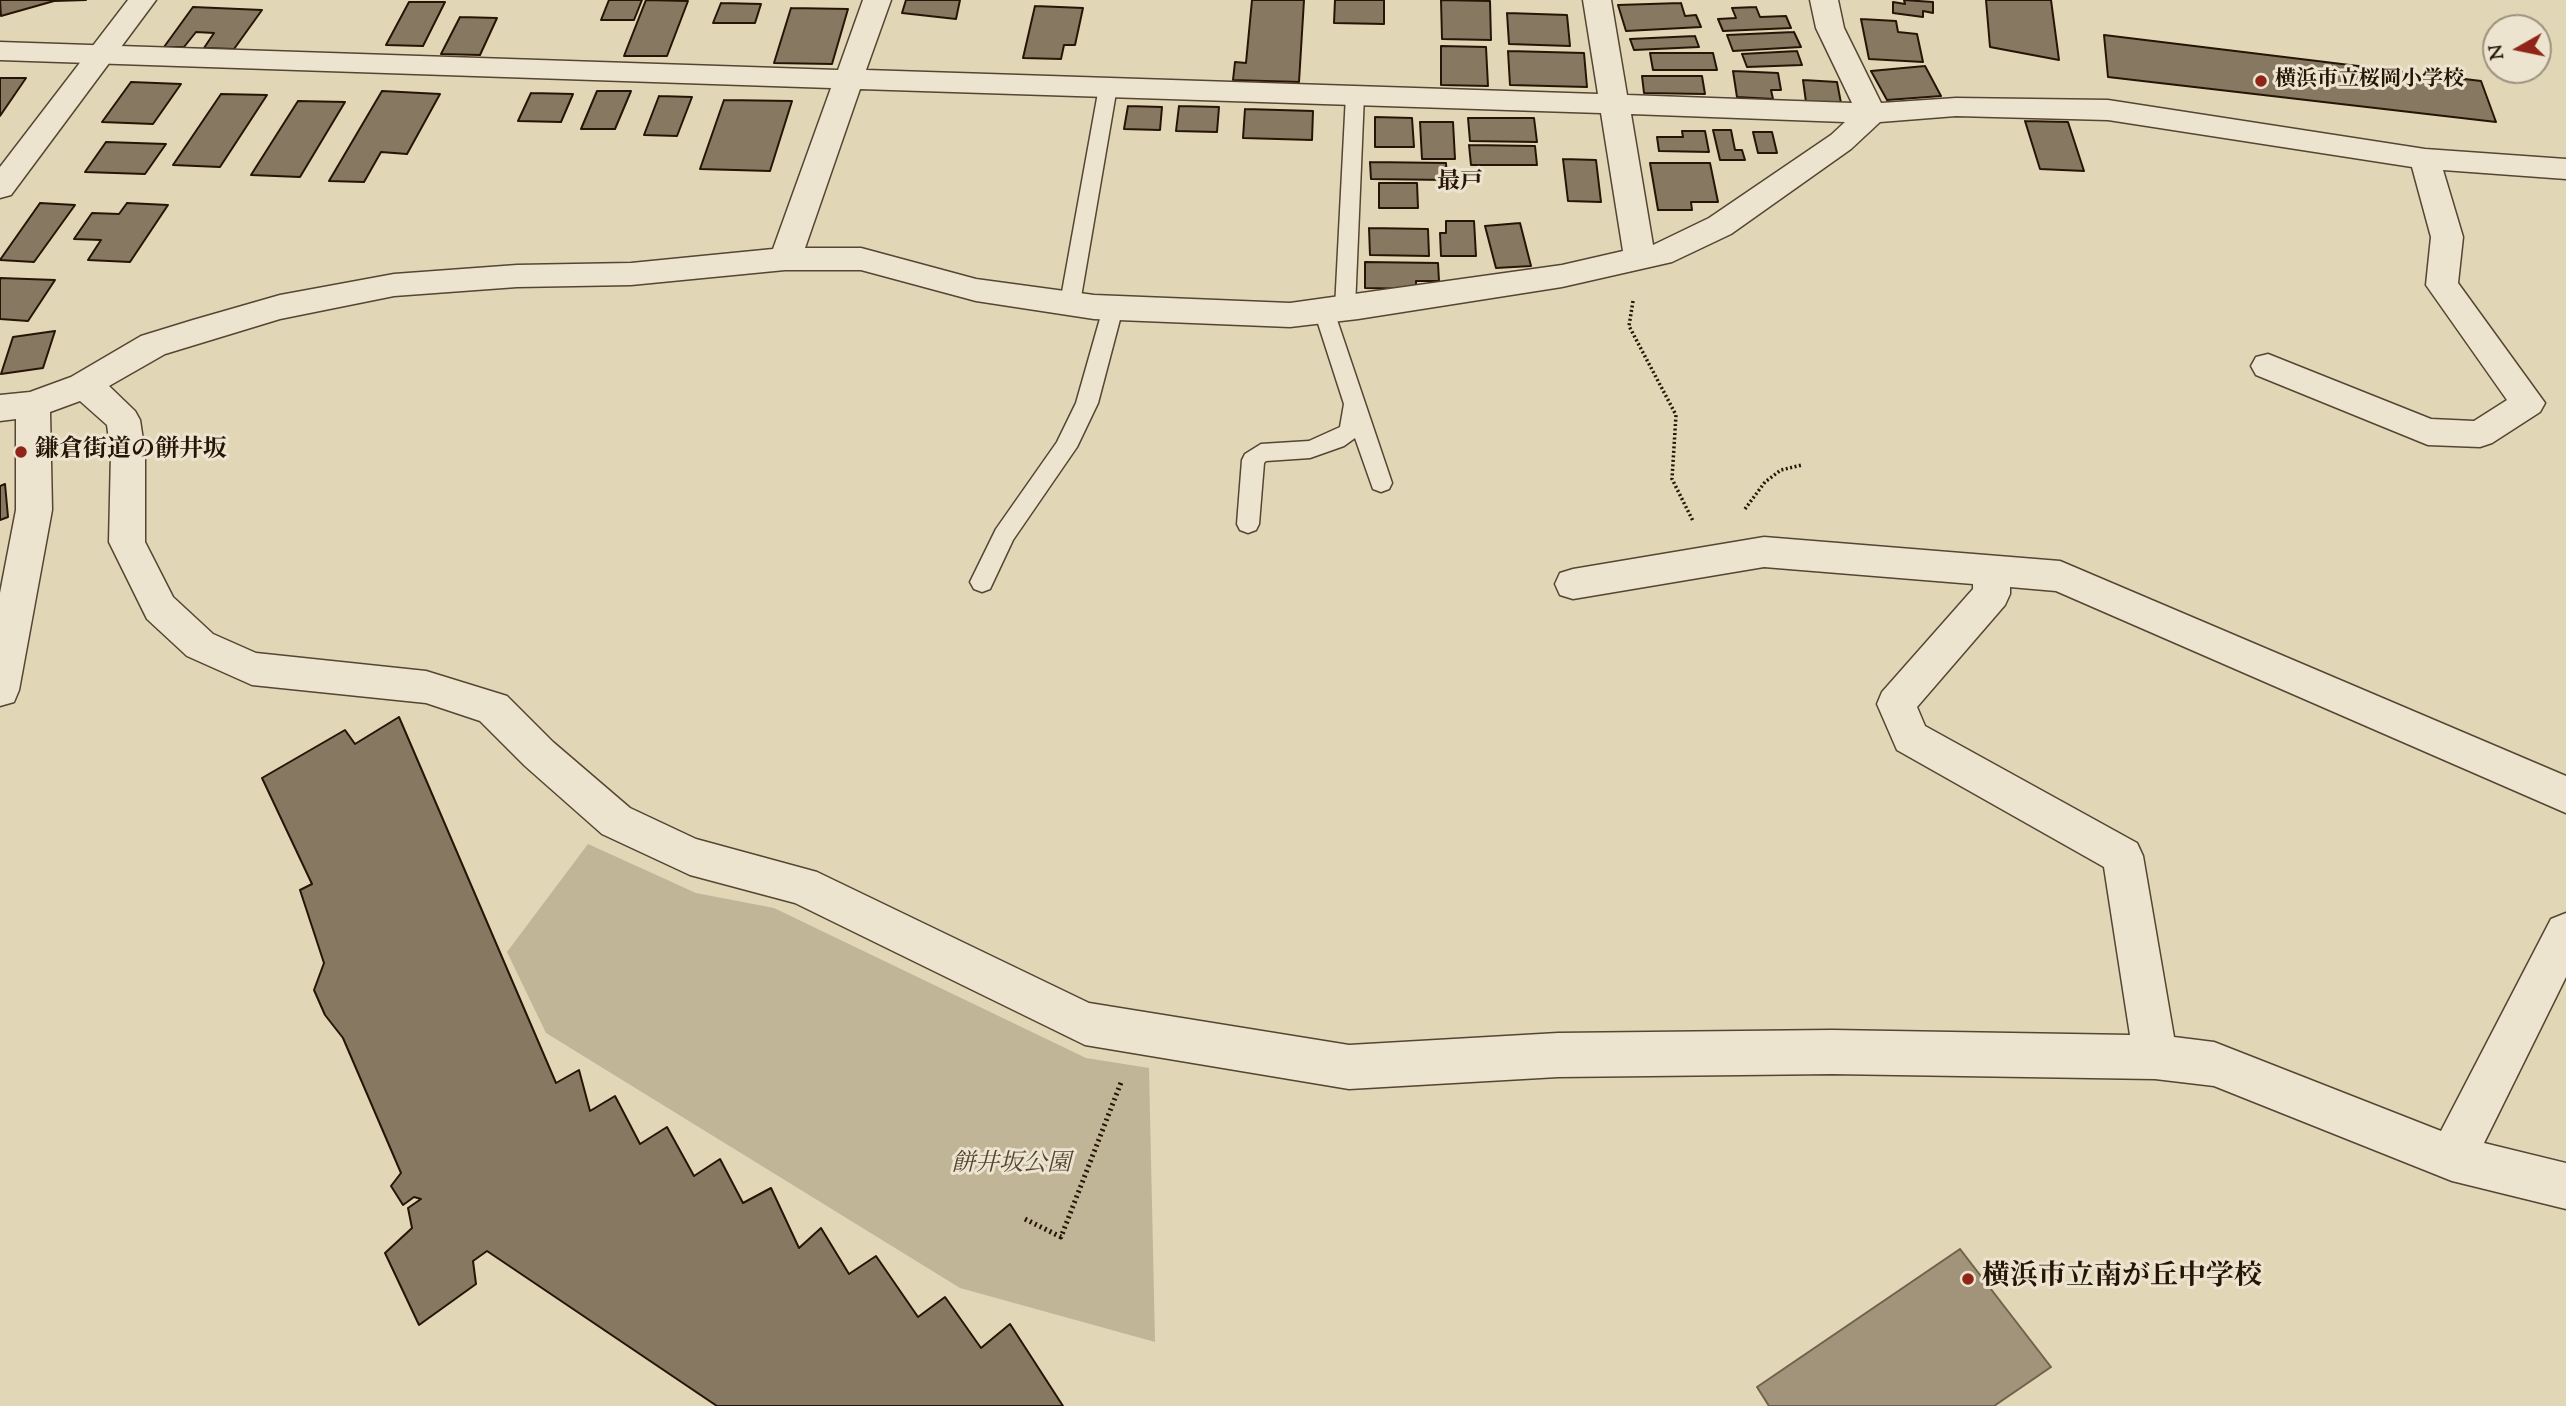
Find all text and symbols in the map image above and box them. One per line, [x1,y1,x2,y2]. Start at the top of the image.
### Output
north arrow [2482,14,2552,84]
text: N [2483,42,2512,62]
place label: 横浜市立桜岡小学校 [2275,68,2464,94]
marker: 横浜市立桜岡小学校 [2253,73,2269,89]
district label: 最戸 [1437,170,1483,198]
place label: 鎌倉街道の餅井坂 [35,438,227,466]
marker: 鎌倉街道の餅井坂 [13,444,29,460]
park label: 餅井坂公園 [951,1152,1071,1180]
place label: 横浜市立南が丘中学校 [1982,1262,2262,1296]
marker: 横浜市立南が丘中学校 [1960,1271,1976,1287]

